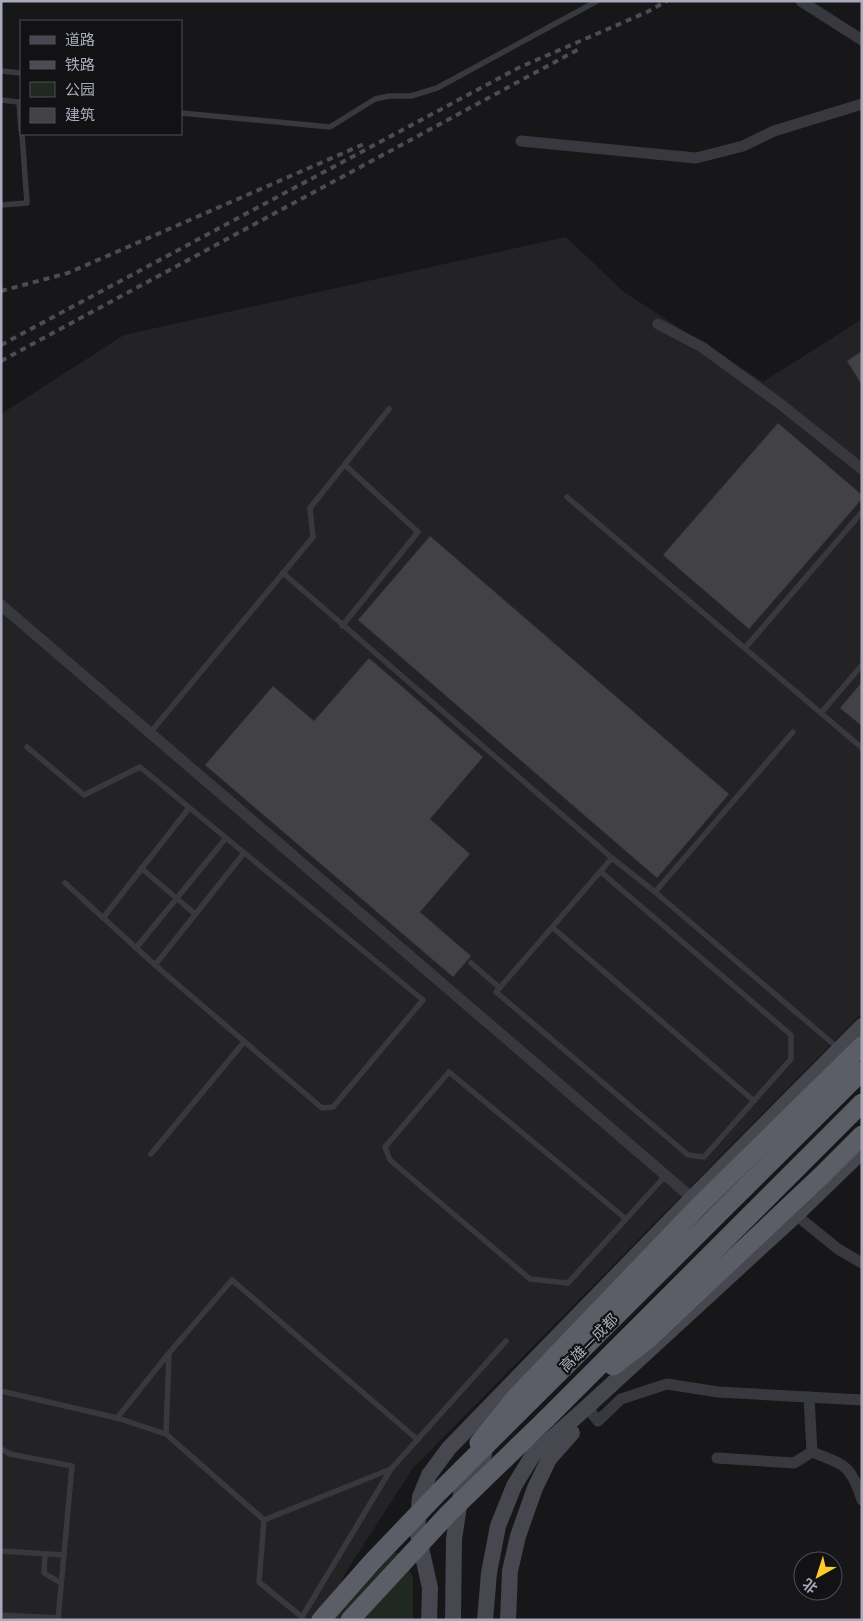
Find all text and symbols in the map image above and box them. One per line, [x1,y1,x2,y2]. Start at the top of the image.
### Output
legend [20,20,182,135]
text: 道路 [65,31,95,49]
text: 铁路 [65,56,95,74]
text: 公园 [65,81,95,99]
text: 建筑 [65,106,95,124]
street label: 高雄—成都 [556,1310,622,1376]
north arrow [793,1551,843,1601]
text: 北 [799,1575,820,1597]

